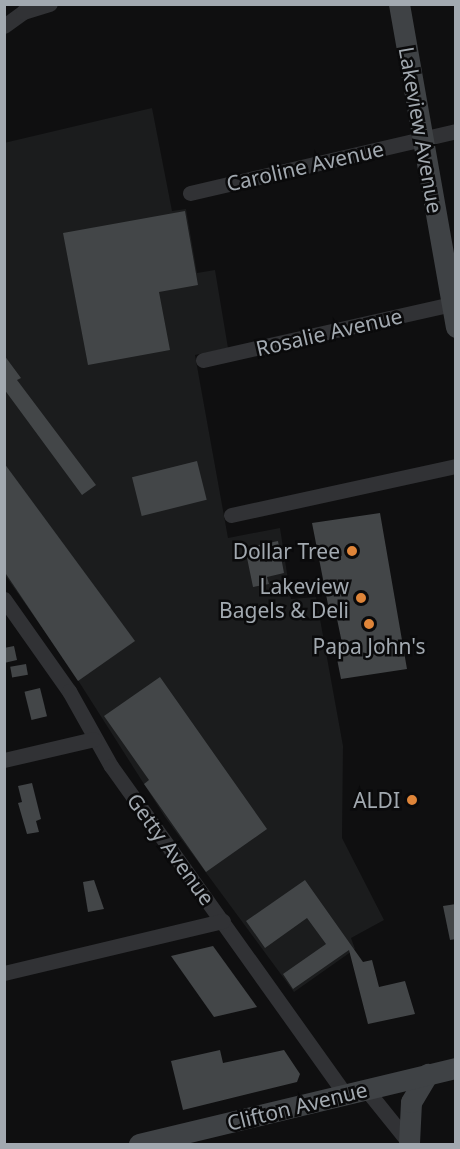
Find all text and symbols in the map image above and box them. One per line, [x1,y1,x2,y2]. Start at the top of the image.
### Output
street label: Lakeview Avenue [394,45,448,215]
street label: Caroline Avenue [224,136,386,196]
street label: Rosalie Avenue [253,303,405,361]
place label: Dollar Tree [233,538,340,564]
marker: Dollar Tree [345,544,359,558]
place label: Lakeview Bagels & Deli [219,573,349,623]
marker: Lakeview Bagels & Deli [354,591,368,605]
marker: Papa John's [362,617,376,631]
place label: Papa John's [313,633,425,659]
place label: ALDI [353,787,400,813]
street label: Getty Avenue [122,788,220,910]
marker: ALDI [405,793,419,807]
street label: Clifton Avenue [224,1076,370,1136]

